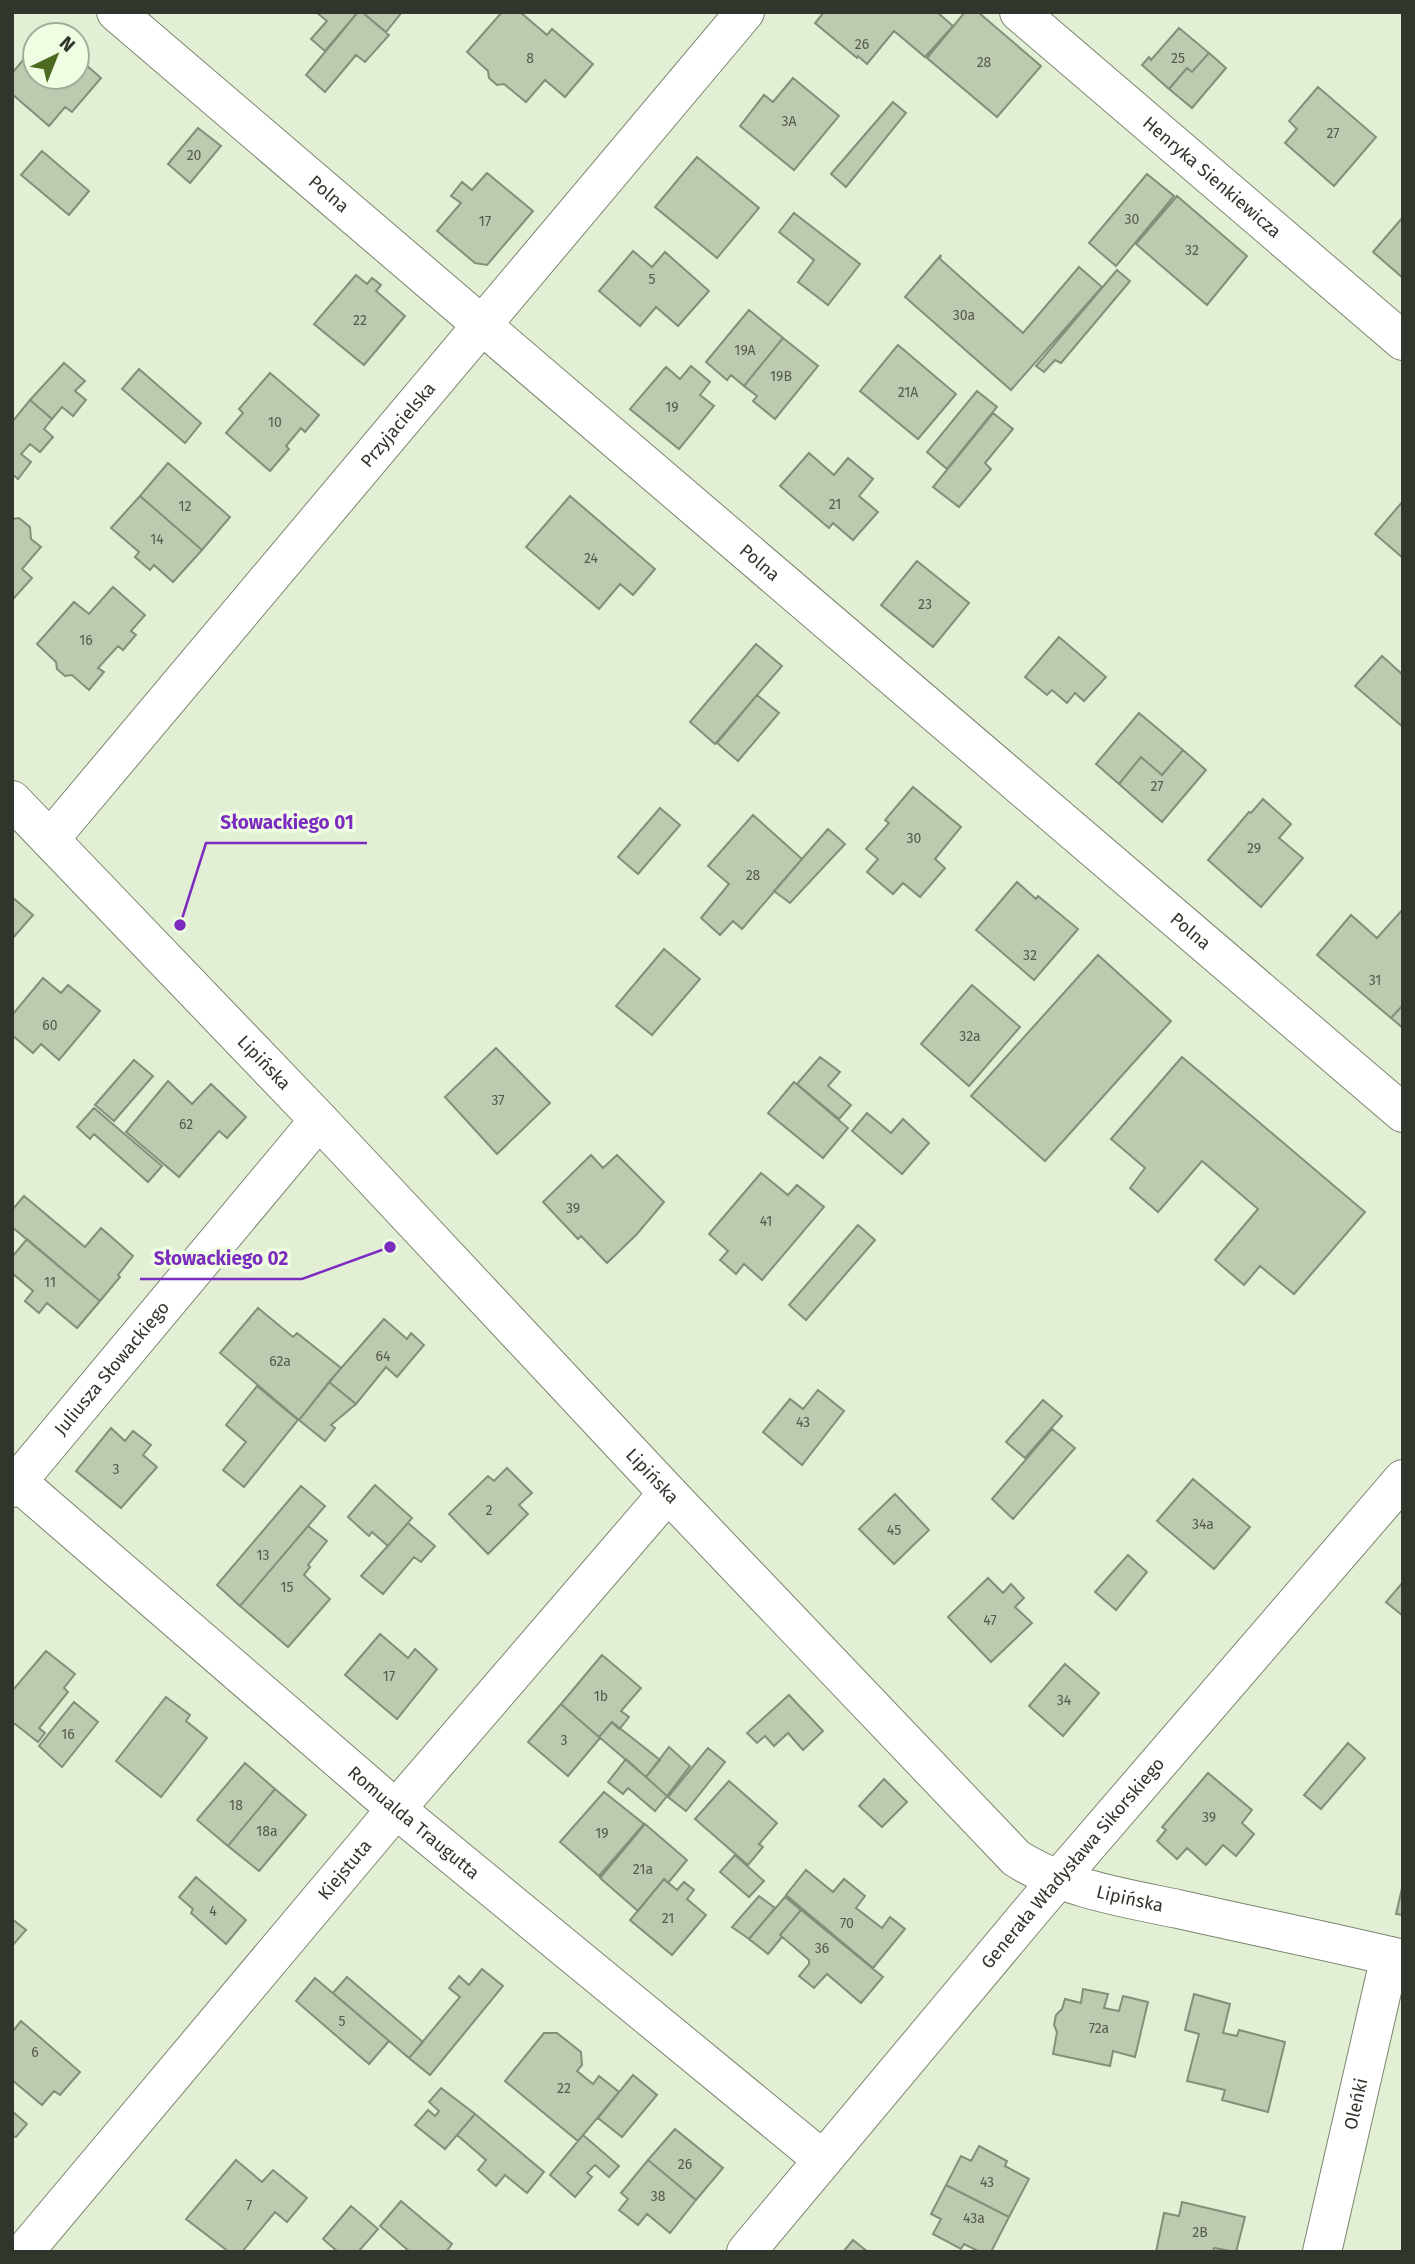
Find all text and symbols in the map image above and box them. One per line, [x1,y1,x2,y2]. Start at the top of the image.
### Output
north arrow [21,21,91,91]
text: N [55,31,80,57]
house number: 26 [855,36,869,53]
house number: 8 [526,50,534,67]
house number: 25 [1171,50,1185,67]
house number: 28 [977,54,992,71]
street label: Henryka Sienkiewicza [1138,112,1286,243]
house number: 3A [781,113,797,130]
house number: 27 [1326,125,1340,142]
house number: 20 [187,147,202,164]
street label: Polna [304,171,353,217]
house number: 30 [1125,211,1140,228]
house number: 17 [479,213,491,230]
house number: 32 [1185,242,1199,259]
house number: 5 [648,271,656,288]
house number: 30a [953,307,975,324]
house number: 22 [353,312,367,329]
house number: 19A [734,342,756,359]
house number: 19B [770,368,792,385]
street label: Przyjacielska [356,378,440,472]
house number: 21A [898,384,918,401]
house number: 19 [665,399,679,416]
house number: 10 [268,414,282,431]
house number: 21 [829,496,841,513]
house number: 12 [179,498,192,515]
house number: 14 [150,531,164,548]
street label: Polna [735,539,784,586]
house number: 24 [584,550,599,567]
house number: 23 [918,596,932,613]
house number: 16 [79,632,93,649]
house number: 27 [1150,778,1164,795]
callout: Słowackiego 01 [206,803,367,843]
text: Słowackiego 01 [220,811,354,834]
house number: 30 [907,830,922,847]
house number: 29 [1247,840,1261,857]
house number: 28 [746,867,761,884]
street label: Polna [1166,908,1215,955]
house number: 32 [1023,947,1037,964]
house number: 31 [1369,972,1381,989]
house number: 60 [42,1017,58,1034]
house number: 32a [959,1028,981,1045]
street label: Lipińska [233,1031,295,1095]
house number: 37 [491,1092,505,1109]
house number: 62 [179,1116,193,1133]
house number: 39 [566,1200,580,1217]
house number: 41 [760,1213,772,1230]
callout: Słowackiego 02 [140,1239,302,1279]
text: Słowackiego 02 [154,1247,288,1270]
house number: 11 [44,1274,56,1291]
street label: Juliusza Słowackiego [50,1297,174,1440]
house number: 64 [376,1348,391,1365]
house number: 62a [269,1353,291,1370]
house number: 43 [796,1414,810,1431]
street label: Lipińska [621,1444,683,1508]
house number: 3 [113,1461,120,1478]
house number: 2 [486,1502,493,1519]
house number: 34a [1192,1516,1214,1533]
house number: 45 [887,1522,901,1539]
house number: 13 [256,1547,270,1564]
house number: 15 [280,1579,294,1596]
house number: 47 [983,1612,997,1629]
house number: 17 [383,1668,395,1685]
house number: 1b [594,1688,608,1705]
house number: 34 [1057,1692,1072,1709]
house number: 16 [61,1726,75,1743]
house number: 3 [561,1732,568,1749]
street label: Generała Władysława Sikorskiego [977,1753,1169,1973]
street label: Romualda Traugutta [343,1761,484,1884]
house number: 18 [229,1797,243,1814]
house number: 39 [1202,1809,1216,1826]
house number: 18a [256,1823,278,1840]
house number: 19 [595,1825,609,1842]
street label: Kiejstuta [313,1835,377,1905]
house number: 21a [633,1861,653,1878]
street label: Lipińska [1094,1881,1165,1917]
house number: 4 [209,1903,217,1920]
house number: 21 [662,1910,674,1927]
house number: 70 [840,1915,854,1932]
house number: 36 [815,1940,829,1957]
house number: 5 [338,2013,346,2030]
house number: 72a [1089,2020,1109,2037]
house number: 6 [31,2044,39,2061]
street label: Oleńki [1339,2076,1373,2132]
house number: 22 [557,2080,571,2097]
house number: 26 [678,2156,692,2173]
house number: 43 [980,2174,994,2191]
house number: 38 [651,2188,666,2205]
house number: 7 [246,2197,252,2214]
house number: 43a [963,2210,985,2227]
house number: 2B [1192,2224,1208,2241]

